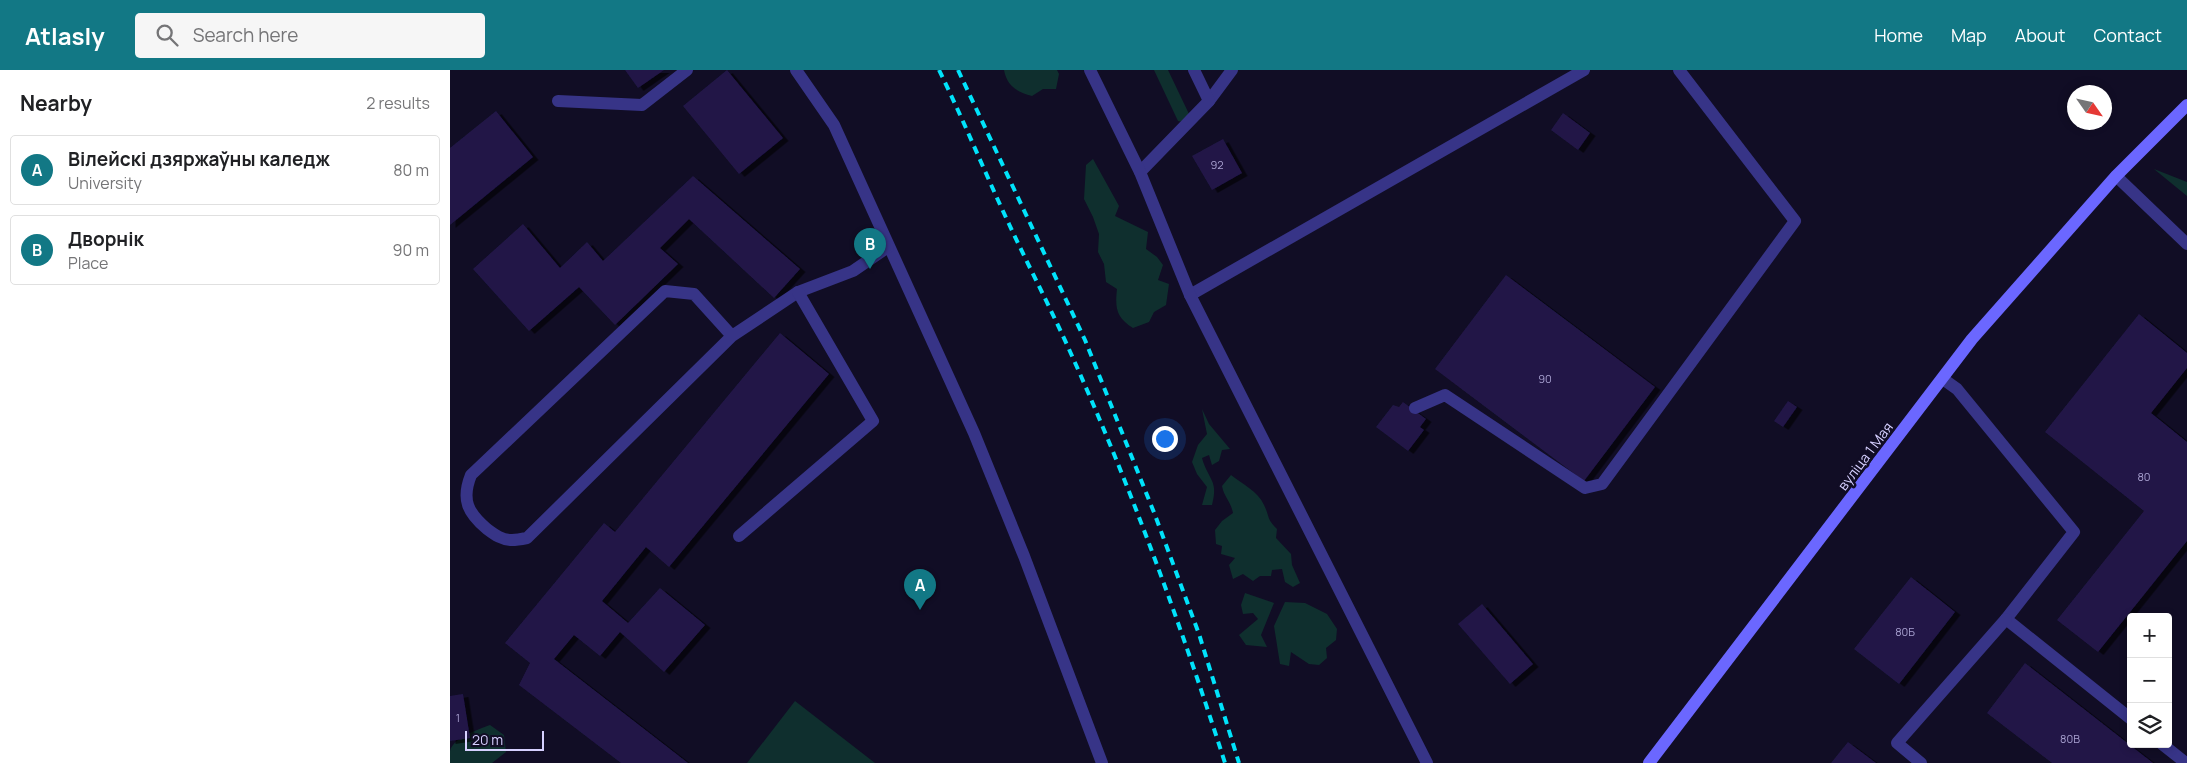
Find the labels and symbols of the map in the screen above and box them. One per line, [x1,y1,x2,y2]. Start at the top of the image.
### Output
north arrow [2067,85,2112,130]
house number: 92 [1210,157,1224,172]
pin: B [854,228,886,269]
house number: 90 [1538,371,1552,386]
street label: вуліца 1 Мая [1833,418,1897,494]
your location [1152,426,1178,452]
house number: 80 [2137,469,2151,484]
pin: A [904,569,936,610]
house number: 80Б [1895,624,1915,639]
house number: 1 [456,710,460,725]
scale bar [465,728,544,751]
house number: 80В [2060,731,2080,746]

